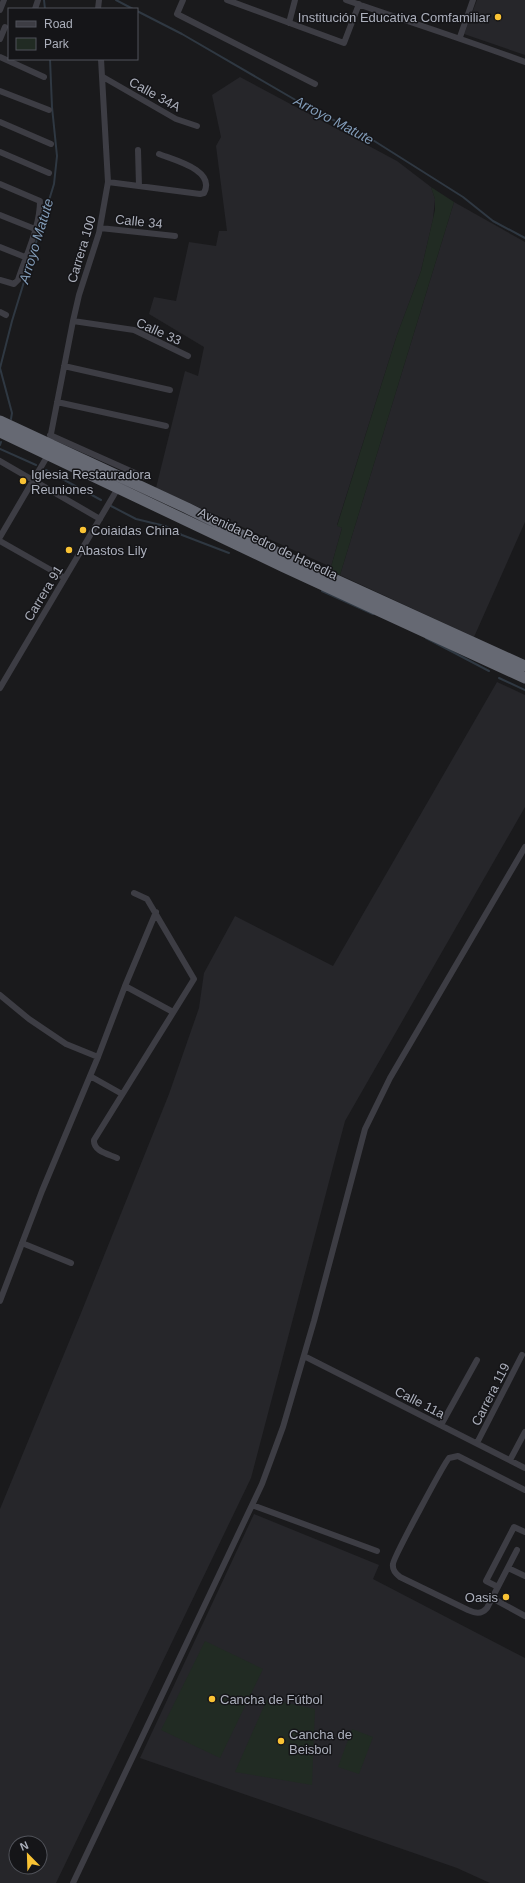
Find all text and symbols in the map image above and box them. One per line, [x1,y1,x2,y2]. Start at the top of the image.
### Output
legend [8,8,138,60]
place label: Institución Educativa Comfamiliar [298,10,491,25]
marker: Institución Educativa Comfamiliar [493,12,503,22]
text: Road [44,17,73,31]
text: Park [44,37,70,51]
street label: Calle 34A [126,74,183,115]
water label: Arroyo Matute [291,92,377,148]
water label: Arroyo Matute [15,196,57,286]
street label: Calle 34 [114,212,163,231]
street label: Carrera 100 [64,214,99,285]
street label: Calle 33 [134,315,184,348]
place label: Iglesia Restauradora Reuniones [31,467,152,497]
marker: Iglesia Restauradora Reuniones [18,476,28,486]
street label: Avenida Pedro de Heredia [196,504,341,583]
place label: Coiaidas China [91,523,180,538]
marker: Coiaidas China [78,525,88,535]
place label: Abastos Lily [77,543,148,558]
marker: Abastos Lily [64,545,74,555]
street label: Carrera 91 [21,563,66,624]
street label: Carrera 119 [468,1360,513,1428]
street label: Calle 11a [392,1384,448,1422]
place label: Oasis [465,1590,498,1605]
marker: Oasis [501,1592,511,1602]
place label: Cancha de Fútbol [220,1692,323,1707]
marker: Cancha de Fútbol [207,1694,217,1704]
place label: Cancha de Beisbol [289,1727,352,1757]
marker: Cancha de Beisbol [276,1736,286,1746]
north arrow [8,1835,48,1875]
text: N [18,1839,30,1853]

